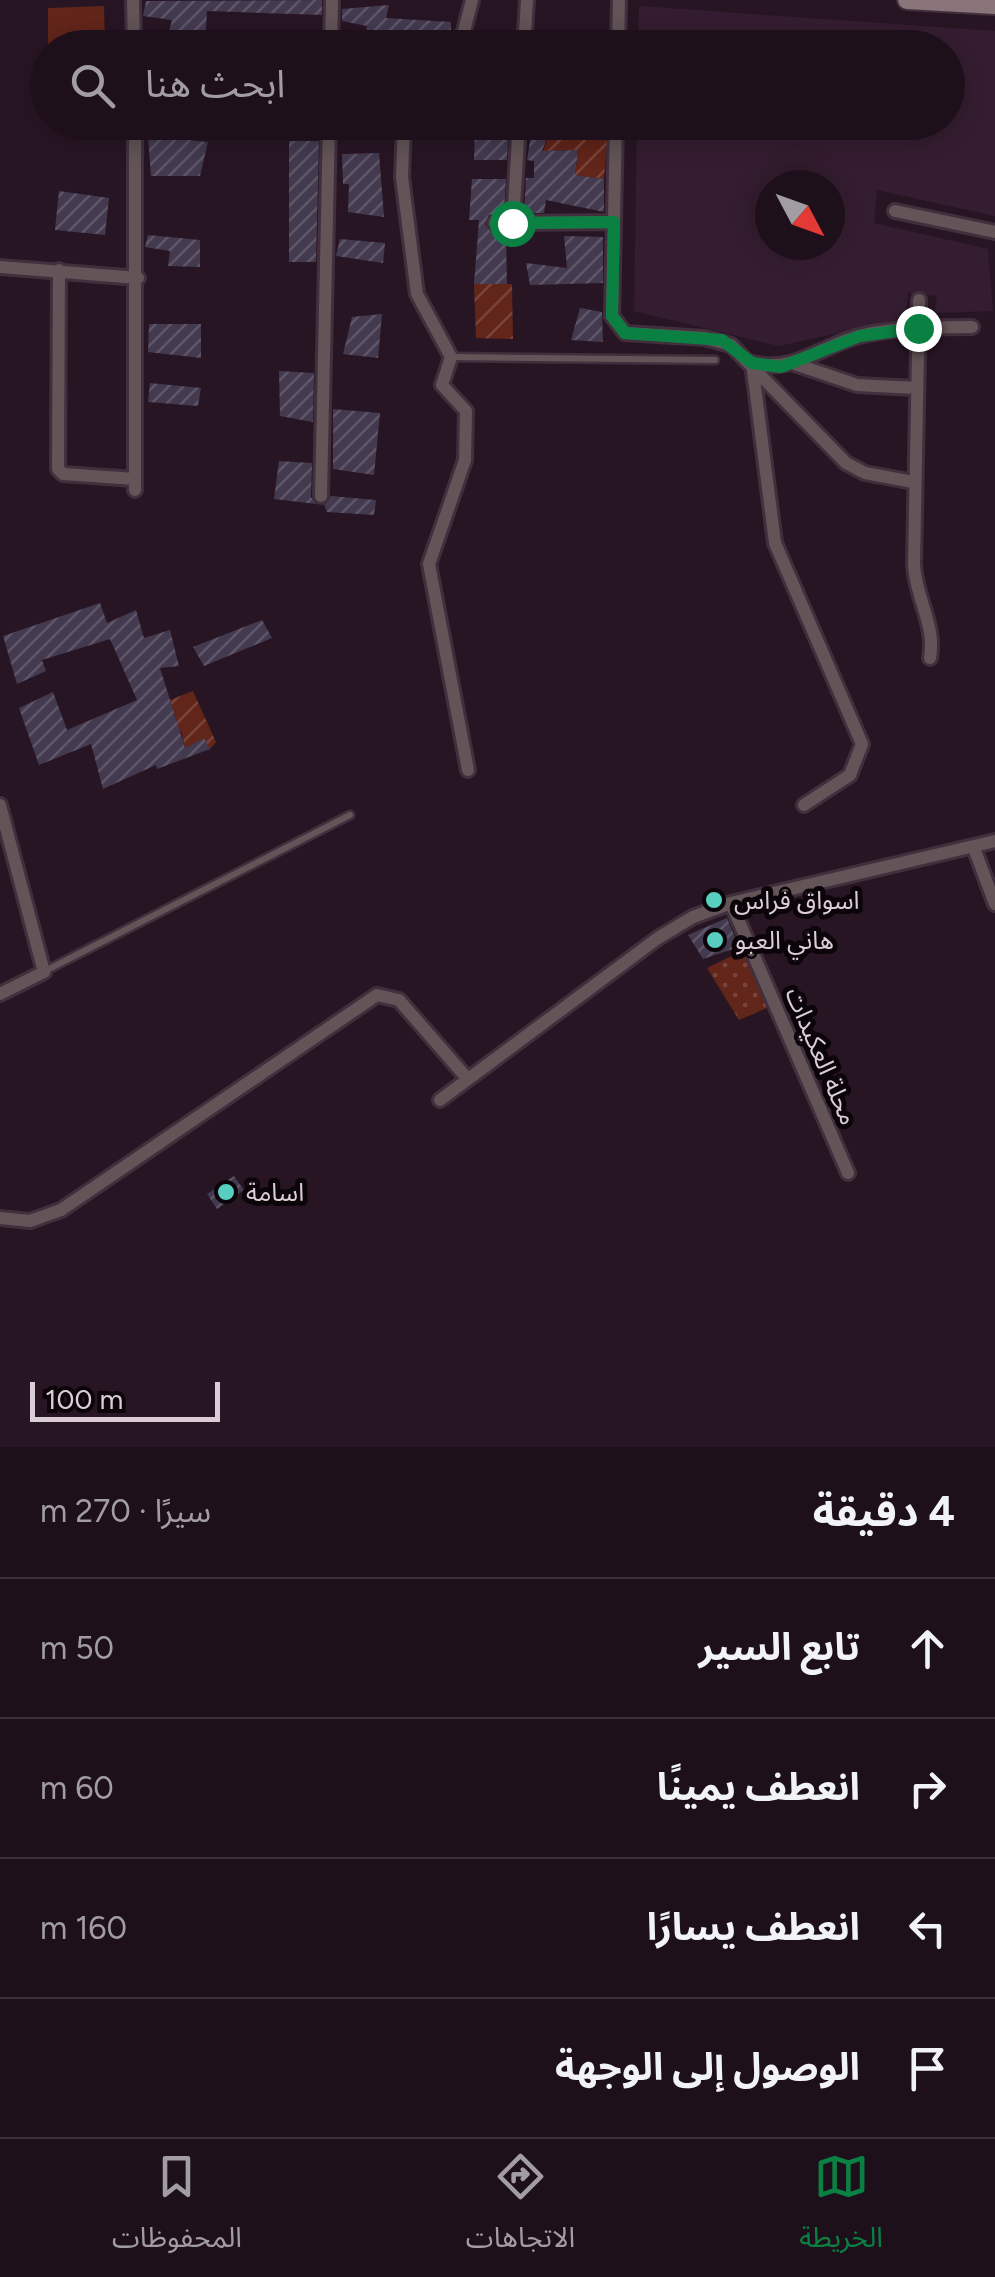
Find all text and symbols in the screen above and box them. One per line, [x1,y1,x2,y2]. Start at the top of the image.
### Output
search box [30,30,965,140]
icon: search [65,58,120,113]
text: ابحث هنا [145,61,285,107]
north arrow [755,170,845,260]
route start [490,201,536,247]
route end [896,306,942,352]
place label: اسواق فراس [734,885,859,915]
marker: اسواق فراس [703,889,725,911]
place label: هاني العبو [735,925,834,960]
marker: هاني العبو [704,929,726,951]
street label: محلة العكيدات [780,983,864,1129]
place label: اسامة [246,1177,304,1207]
marker: اسامة [215,1181,237,1203]
scale bar [30,1377,220,1422]
text: 100 m [45,1382,123,1416]
text: 4 دقيقة [813,1486,955,1537]
text: سيرًا · 270 m [40,1492,211,1530]
icon: ahead [900,1621,955,1676]
text: تابع السير [698,1624,860,1670]
text: 50 m [40,1629,114,1667]
icon: right [900,1761,955,1816]
text: انعطف يمينًا [657,1764,860,1810]
text: 60 m [40,1769,114,1807]
icon: left [900,1901,955,1956]
text: انعطف يسارًا [647,1904,860,1950]
text: 160 m [40,1909,127,1947]
icon: arrive [900,2041,955,2096]
text: الوصول إلى الوجهة [555,2044,860,2090]
tab: المحفوظات [112,2149,242,2268]
tab: الاتجاهات [466,2149,575,2268]
tab: الخريطة [799,2149,883,2268]

